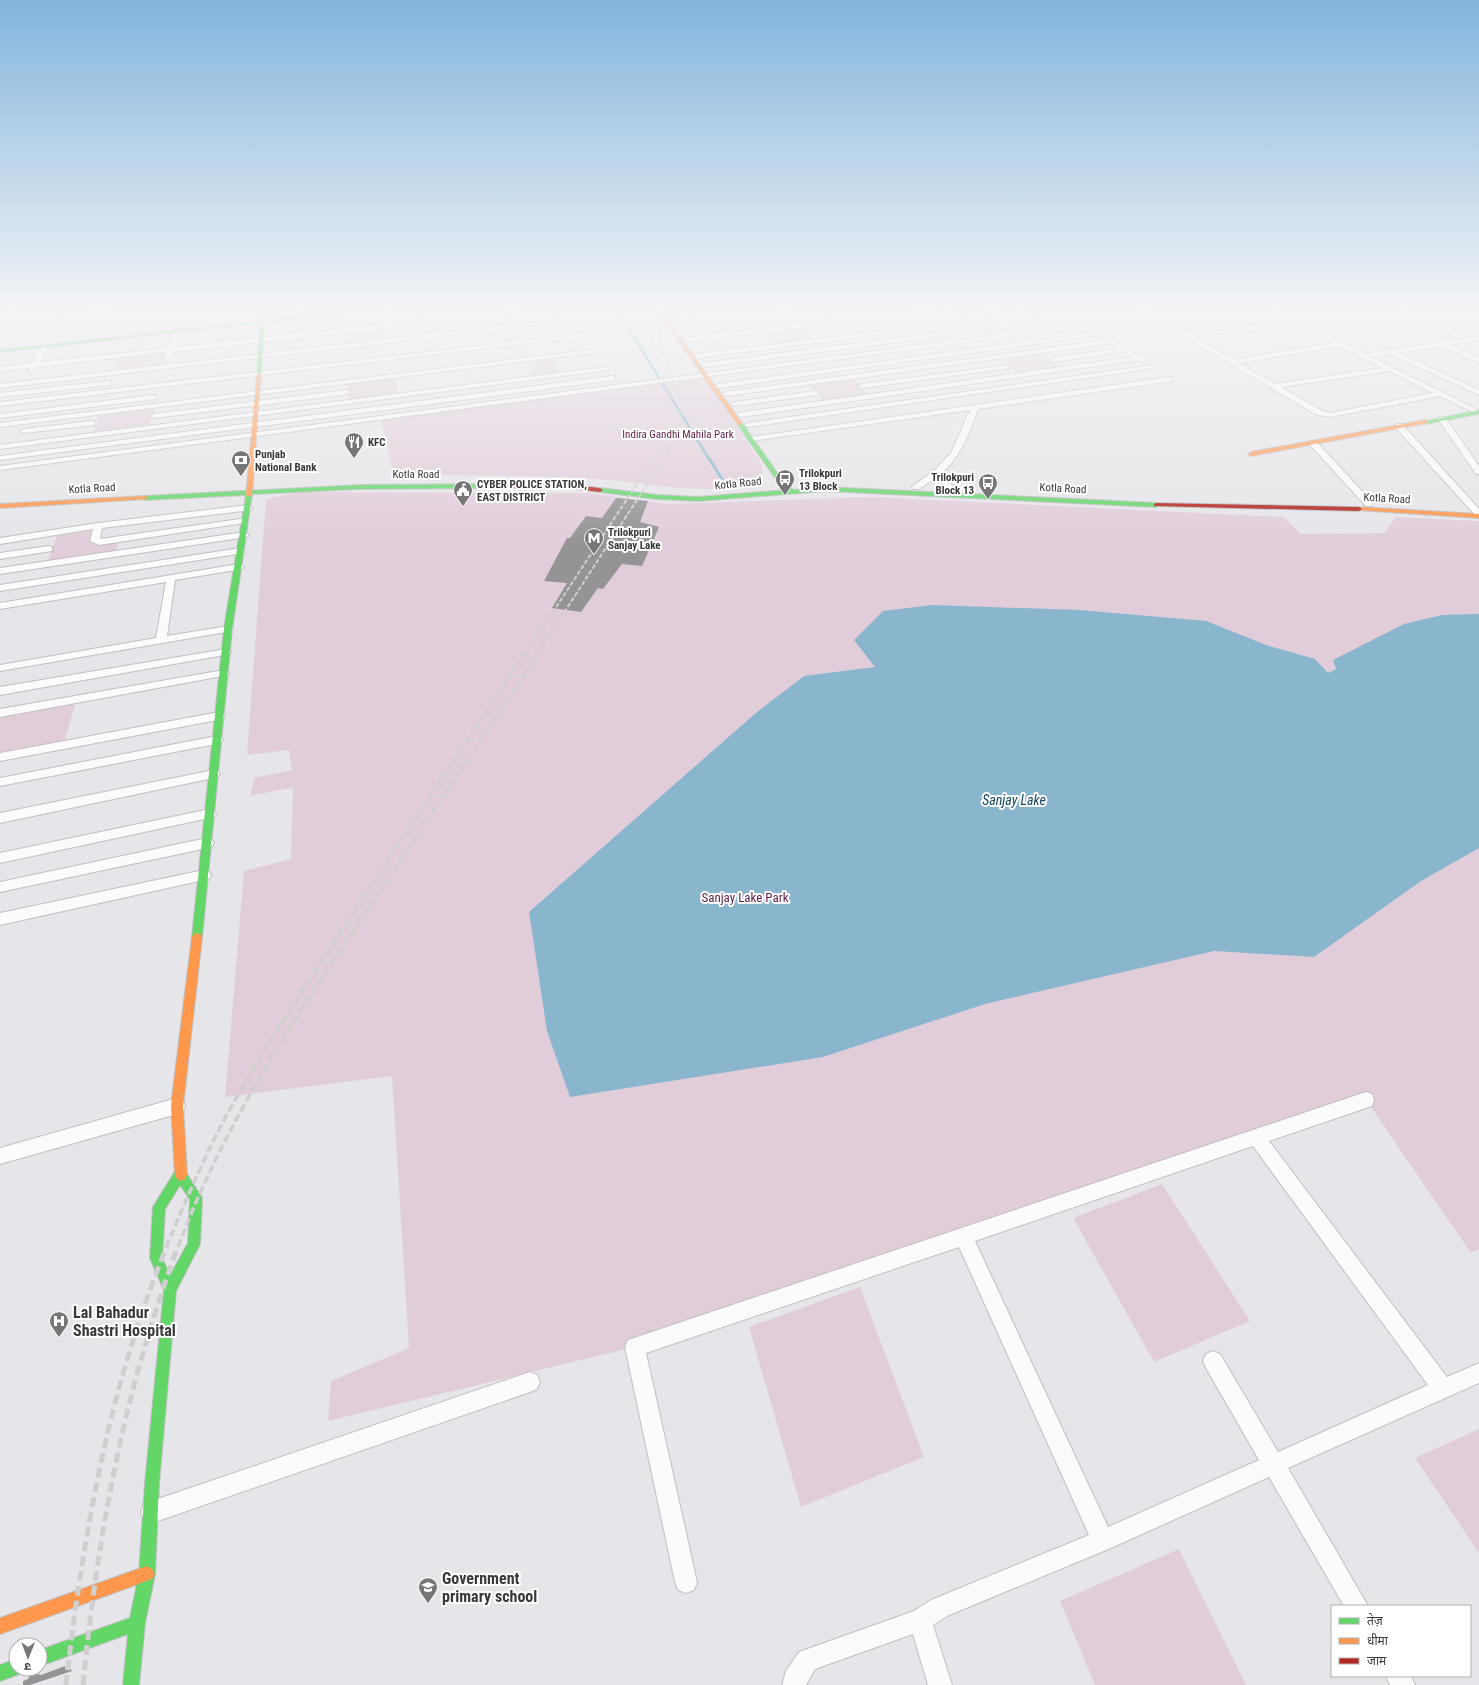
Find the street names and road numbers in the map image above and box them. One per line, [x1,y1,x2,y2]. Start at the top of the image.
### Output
street label: Kotla Road [392,468,440,481]
street label: Kotla Road [714,475,762,492]
street label: Kotla Road [68,481,116,496]
street label: Kotla Road [1039,481,1087,496]
street label: Kotla Road [1363,491,1411,506]

